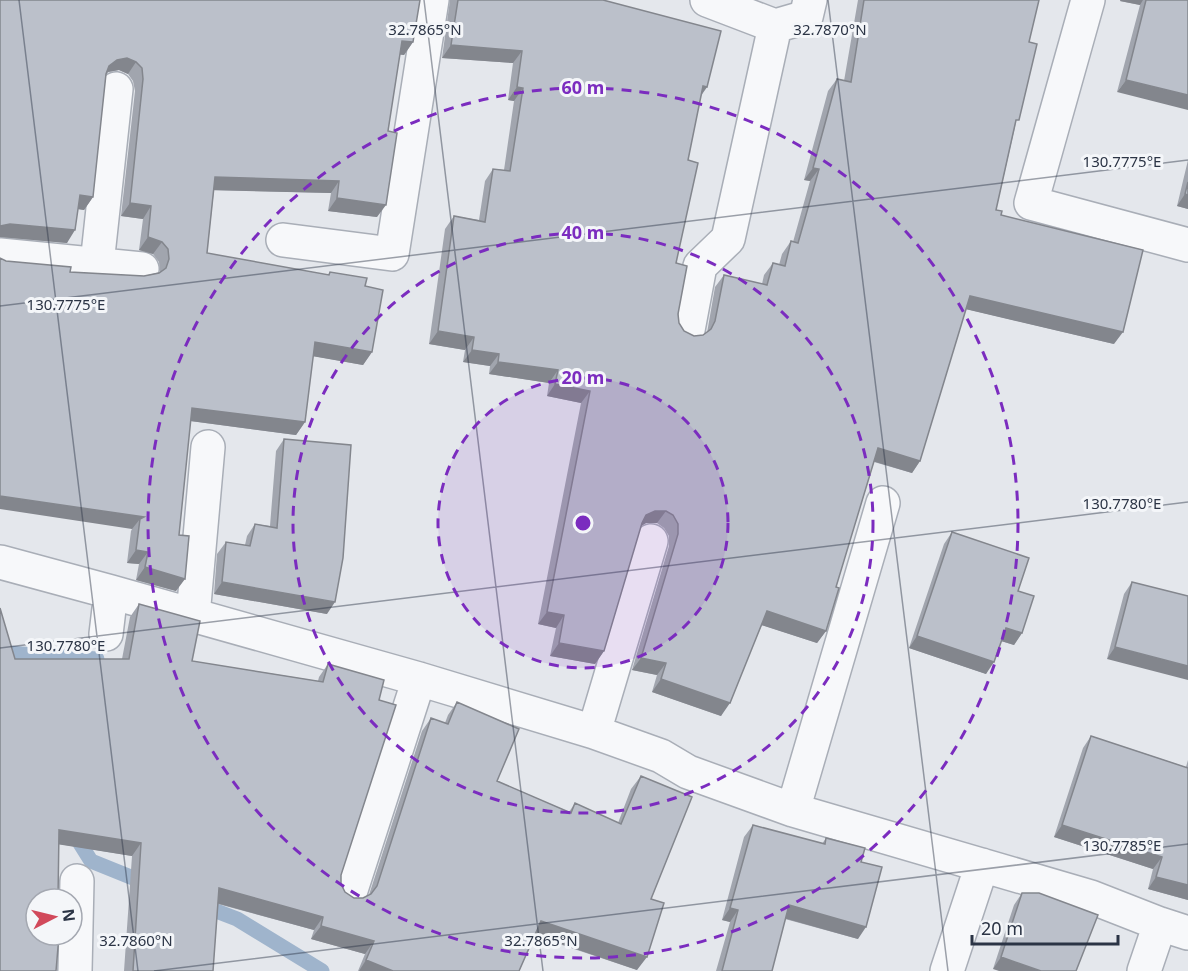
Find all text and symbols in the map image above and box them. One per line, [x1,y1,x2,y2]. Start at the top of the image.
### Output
text: 32.7865°N [388,19,462,39]
text: 32.7870°N [793,19,867,39]
text: 60 m [562,75,604,99]
text: 130.7775°E [1083,151,1161,171]
text: 40 m [562,220,604,244]
text: 130.7775°E [27,294,105,314]
text: 20 m [562,365,604,389]
text: 130.7780°E [1083,493,1161,513]
centre of rings [573,513,593,533]
text: 130.7780°E [27,635,105,655]
text: 130.7785°E [1083,835,1161,855]
north arrow [24,887,84,947]
text: N [57,907,81,923]
scale bar [972,908,1118,946]
text: 20 m [981,916,1023,940]
text: 32.7860°N [99,930,173,950]
text: 32.7865°N [504,930,578,950]

